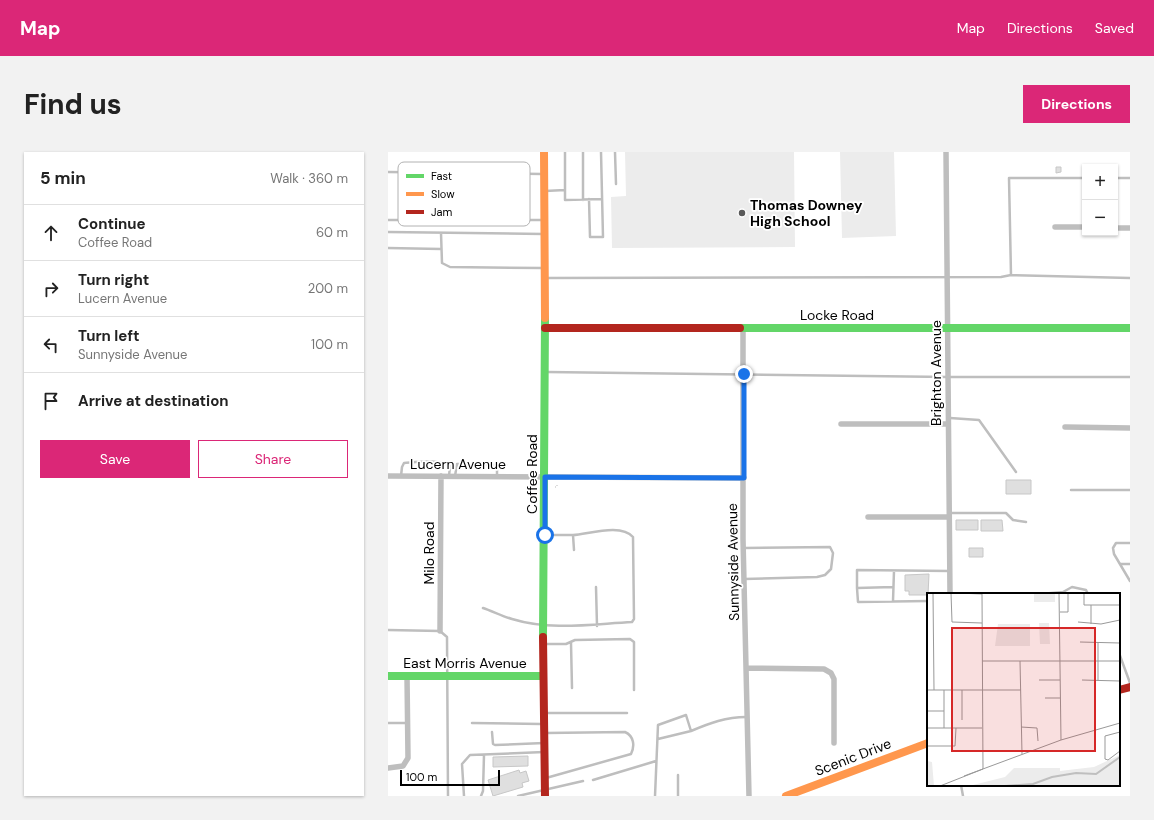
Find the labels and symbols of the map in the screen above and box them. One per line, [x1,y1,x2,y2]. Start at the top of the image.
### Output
legend [398,162,530,226]
text: Fast [431,169,452,183]
text: Slow [431,187,455,201]
place label: Thomas Downey High School [750,196,863,230]
text: Jam [431,205,452,219]
marker: Thomas Downey High School [737,208,747,218]
street label: Locke Road [800,306,874,324]
street label: Brighton Avenue [927,320,945,426]
route end [735,365,753,383]
street label: Coffee Road [523,434,541,514]
street label: Lucern Avenue [410,455,506,473]
street label: Sunnyside Avenue [723,503,743,621]
street label: Milo Road [420,522,438,584]
route start [536,526,554,544]
inset map [927,593,1120,786]
street label: East Morris Avenue [403,654,527,672]
street label: Scenic Drive [812,734,894,780]
scale bar [400,768,500,787]

